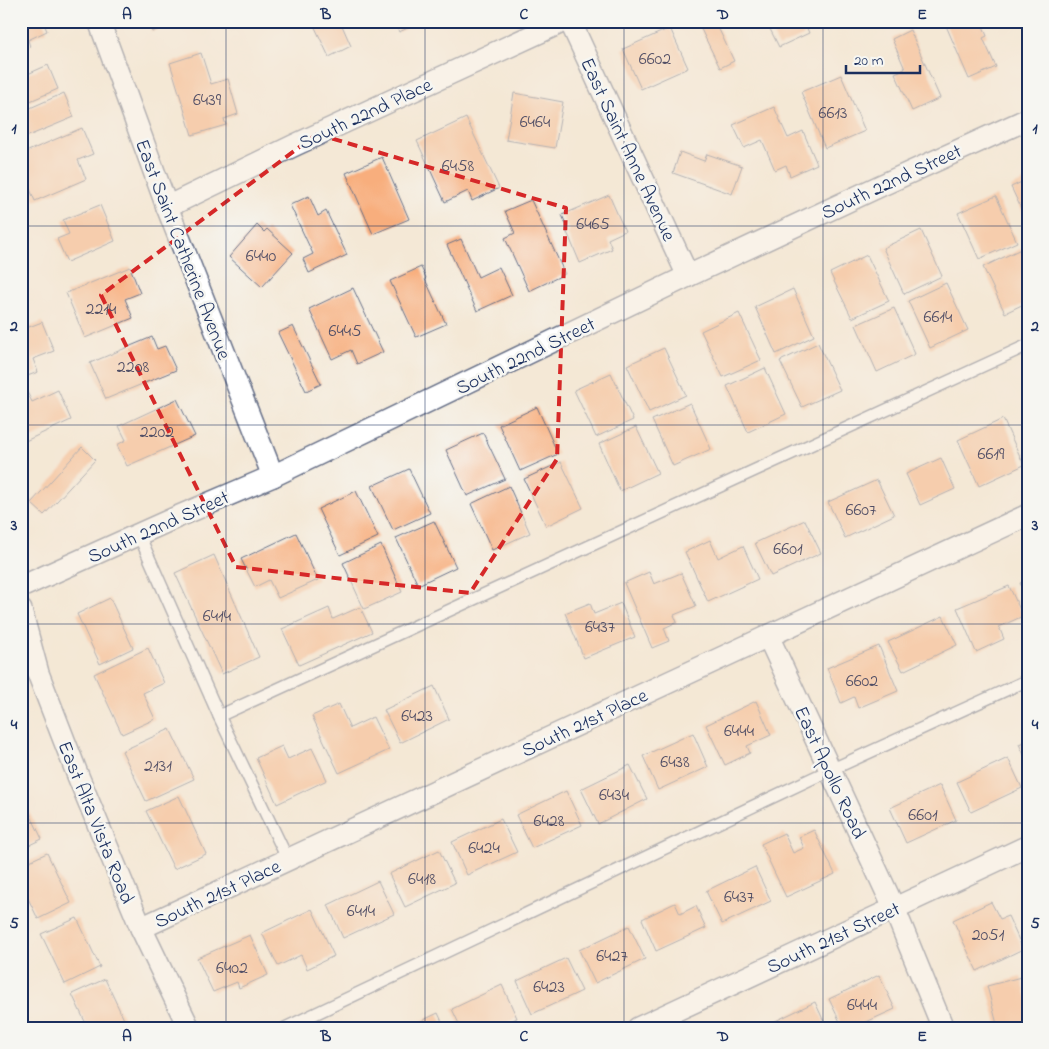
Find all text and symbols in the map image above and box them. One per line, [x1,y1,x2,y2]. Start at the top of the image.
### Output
text: A [122,3,132,27]
text: B [320,3,332,27]
text: C [520,3,529,27]
text: D [716,3,729,27]
text: E [917,3,927,27]
scale bar [846,42,920,74]
house number: 6602 [639,47,671,73]
text: 20 m [854,50,884,72]
street label: East Saint Anne Avenue [571,54,682,247]
street label: South 22nd Place [295,72,438,159]
house number: 6439 [193,88,222,114]
house number: 6613 [819,101,848,127]
house number: 6464 [520,110,551,136]
text: 1 [11,117,17,141]
text: 1 [1032,117,1038,141]
street label: East Saint Catherine Avenue [126,135,237,364]
street label: South 22nd Street [817,138,967,229]
house number: 6458 [442,154,474,180]
house number: 6465 [576,212,610,238]
house number: 6440 [246,244,276,270]
house number: 2214 [85,297,117,323]
house number: 6614 [924,305,953,331]
street label: South 22nd Street [451,311,601,404]
text: 2 [9,315,18,339]
text: 2 [1030,315,1039,339]
house number: 6445 [328,319,362,345]
house number: 2208 [117,355,149,381]
house number: 2202 [140,420,174,446]
house number: 6619 [978,442,1005,468]
street label: South 22nd Street [84,484,235,572]
house number: 6607 [845,498,877,524]
text: 3 [10,514,18,538]
text: 3 [1031,514,1039,538]
house number: 6601 [773,537,803,563]
house number: 6414 [203,604,232,630]
house number: 6437 [585,615,616,641]
house number: 6602 [846,669,878,695]
street label: South 21st Place [517,682,653,766]
street label: East Apollo Road [785,702,872,844]
house number: 6423 [401,704,433,730]
text: 4 [10,713,18,737]
text: 4 [1031,713,1039,737]
house number: 6444 [724,719,755,745]
street label: East Alta Vista Road [49,737,141,909]
house number: 6438 [660,750,690,776]
house number: 2131 [144,754,172,780]
house number: 6434 [599,783,630,809]
house number: 6601 [908,803,938,829]
house number: 6428 [533,809,565,835]
house number: 6424 [468,836,500,862]
street label: South 21st Place [150,853,286,937]
house number: 6418 [408,867,436,893]
house number: 6437 [724,885,755,911]
street label: South 21st Street [762,895,906,983]
house number: 6414 [347,899,376,925]
text: 5 [9,912,19,936]
text: 5 [1030,912,1040,936]
house number: 2051 [972,923,1005,949]
house number: 6427 [596,944,628,970]
house number: 6402 [216,956,248,982]
house number: 6423 [533,975,565,1001]
house number: 6444 [847,993,878,1019]
text: A [122,1025,132,1049]
text: B [320,1025,332,1049]
text: C [520,1025,529,1049]
text: D [716,1025,729,1049]
text: E [917,1025,927,1049]

